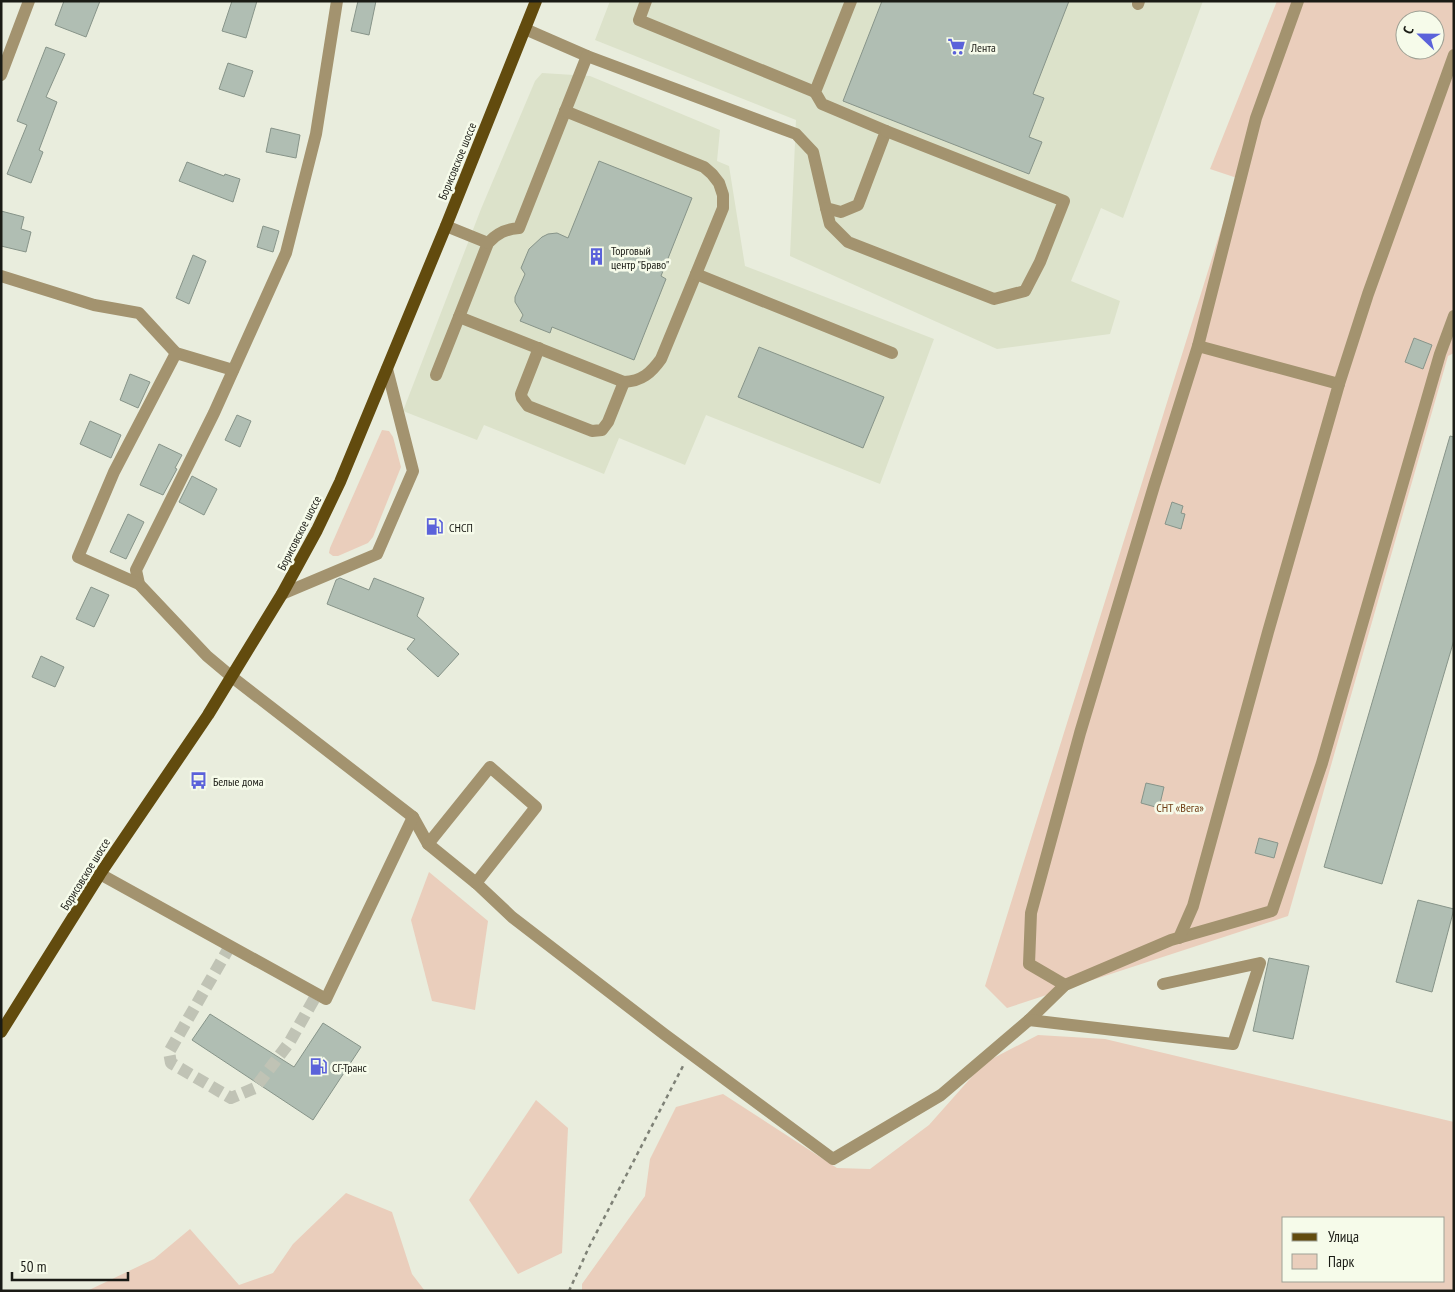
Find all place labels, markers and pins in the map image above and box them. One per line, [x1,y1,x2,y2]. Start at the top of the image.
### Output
supermarket icon: Лента [947,37,967,57]
place label: Лента [970,40,996,55]
place label: Торговый центр "Браво" [611,243,669,272]
building icon: Торговый центр "Браво" [587,247,607,267]
fuel station icon: СНСП [425,517,445,537]
place label: СНСП [449,520,473,535]
bus stop icon: Белые дома [189,771,209,791]
place label: Белые дома [213,774,264,789]
fuel station icon: СГ-Транс [308,1057,328,1077]
place label: СГ-Транс [332,1060,367,1075]

